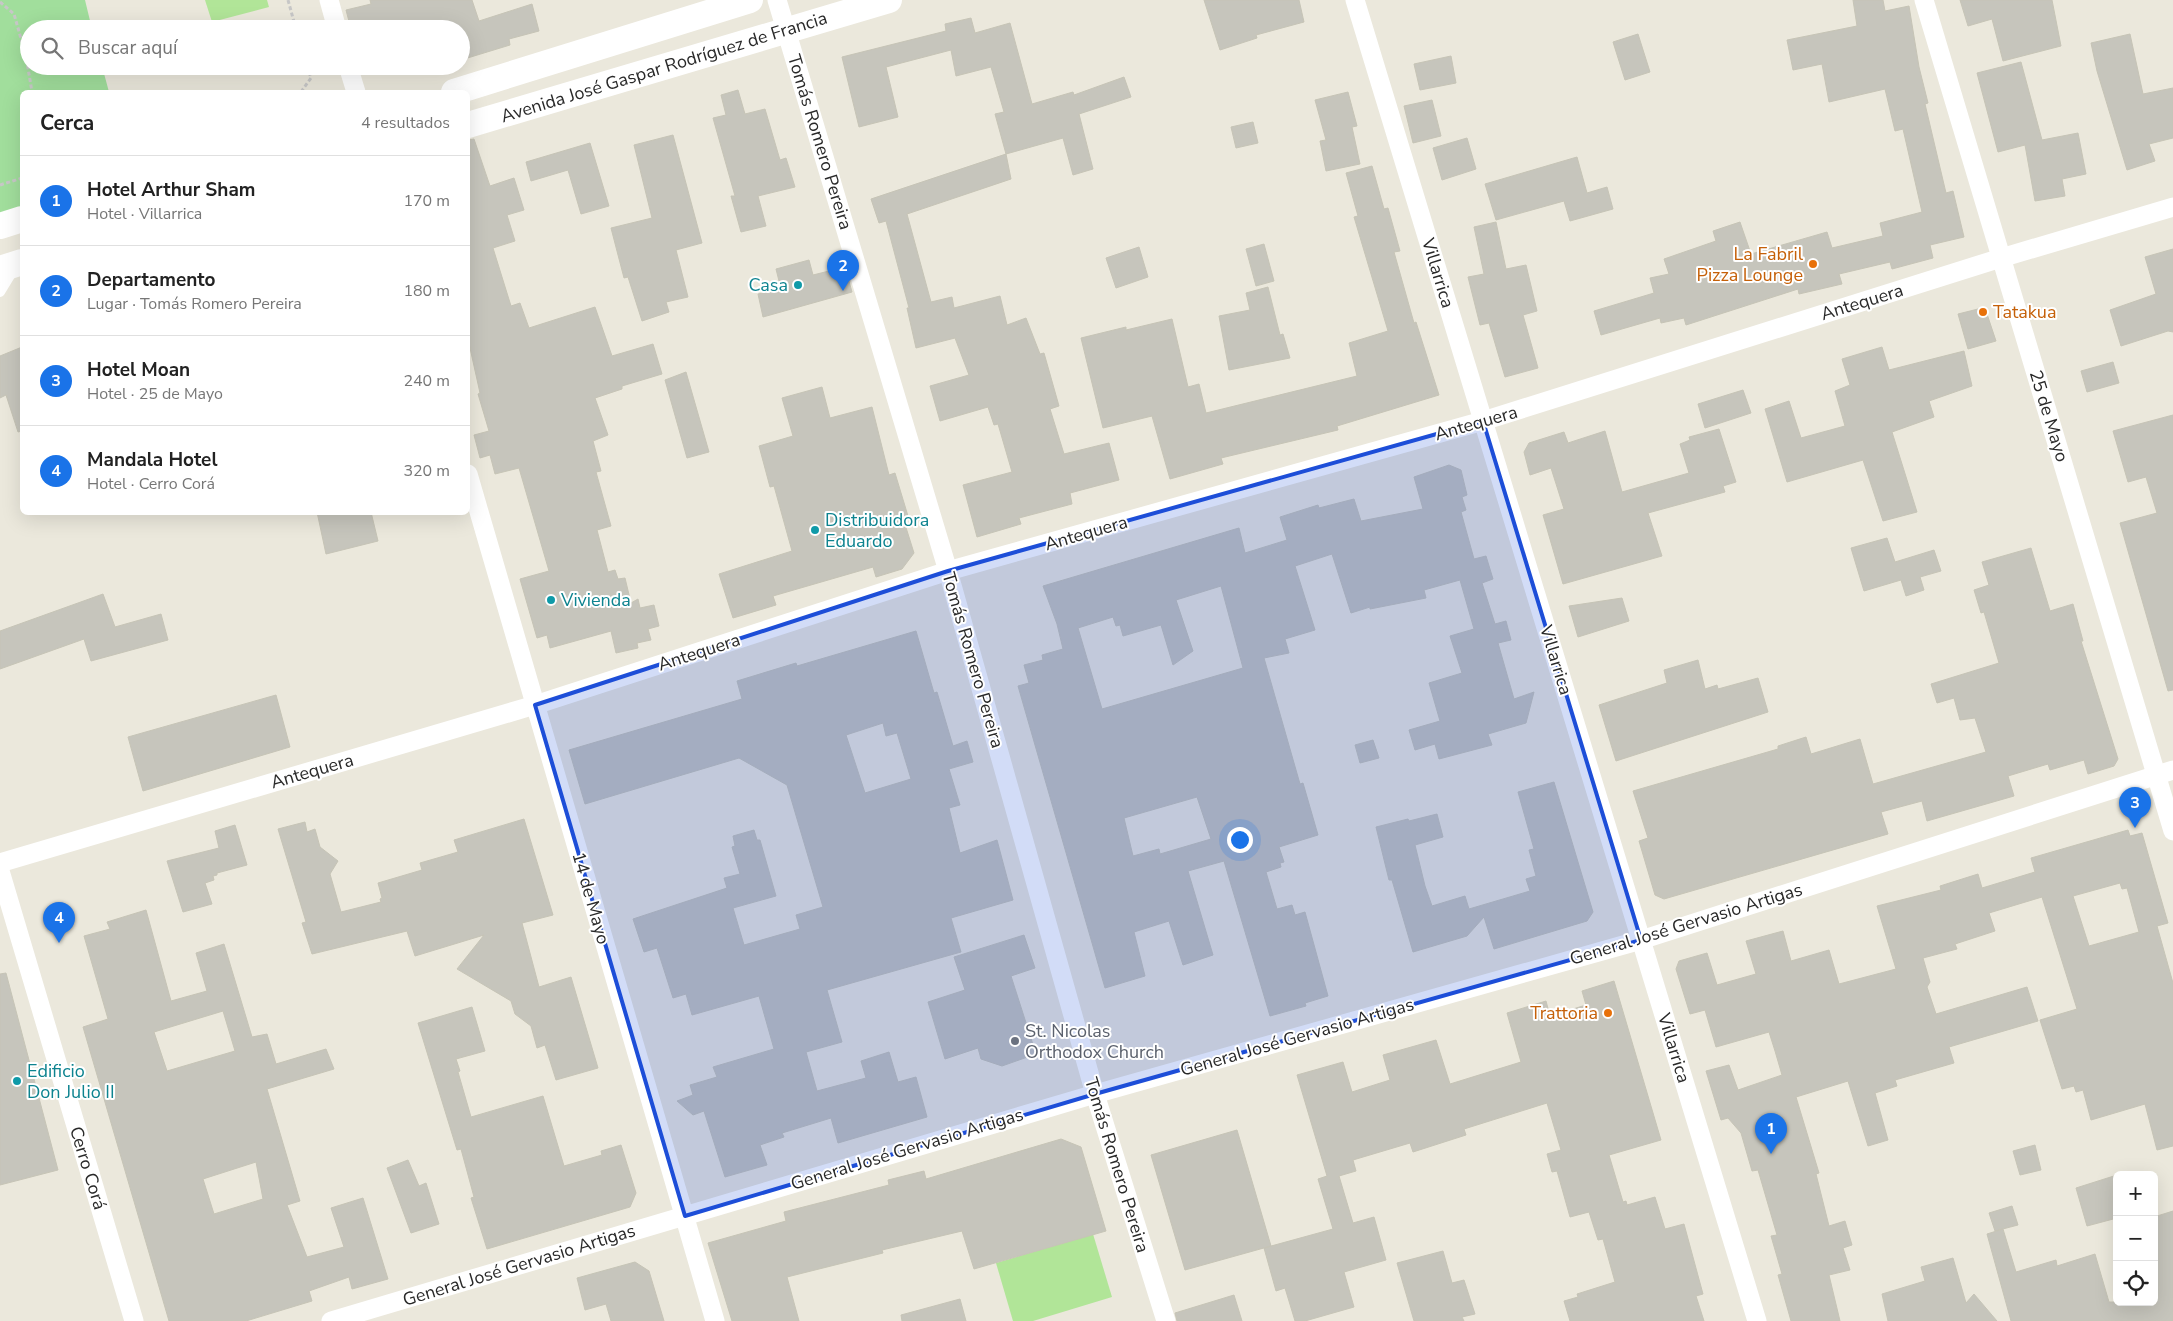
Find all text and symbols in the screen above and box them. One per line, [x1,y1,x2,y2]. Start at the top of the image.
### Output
street label: Avenida José Gaspar Rodríguez de Francia [498,6,830,128]
search box [20,20,470,75]
icon: search [38,34,66,62]
text: Buscar aquí [78,35,177,61]
street label: Tomás Romero Pereira [782,51,858,233]
text: Cerca [40,109,94,137]
text: 4 resultados [361,112,450,134]
text: Hotel Arthur Sham [87,177,256,203]
text: 1 [51,190,61,212]
text: 170 m [403,190,450,212]
text: Hotel · Villarrica [87,203,202,225]
street label: Villarrica [1416,234,1460,311]
place label: La Fabril Pizza Lounge [1697,242,1804,287]
pin: 2 [827,250,859,291]
marker: La Fabril Pizza Lounge [1807,258,1819,270]
text: Departamento [87,267,215,293]
place label: Casa [748,273,788,297]
street label: Antequera [1818,278,1906,326]
marker: Casa [792,279,804,291]
text: 2 [51,280,61,302]
text: 180 m [403,280,450,302]
text: Lugar · Tomás Romero Pereira [87,293,302,315]
place label: Tatakua [1993,300,2056,324]
marker: Tatakua [1977,306,1989,318]
text: Hotel Moan [87,357,190,383]
street label: 25 de Mayo [2024,367,2074,465]
text: 3 [51,370,61,392]
text: 240 m [403,370,450,392]
text: Hotel · 25 de Mayo [87,383,223,405]
street label: Antequera [1432,400,1520,446]
text: Mandala Hotel [87,447,217,473]
text: 4 [51,460,61,482]
text: 320 m [403,460,450,482]
text: Hotel · Cerro Corá [87,473,215,495]
place label: Distribuidora Eduardo [825,508,929,553]
street label: Antequera [1042,510,1130,556]
marker: Distribuidora Eduardo [809,524,821,536]
street label: Tomás Romero Pereira [936,569,1010,751]
place label: Vivienda [560,588,631,612]
marker: Vivienda [545,594,557,606]
street label: Villarrica [1534,621,1578,698]
street label: Antequera [655,627,743,677]
street label: Antequera [268,748,356,794]
pin: 3 [2119,787,2151,828]
your location [1227,827,1253,853]
street label: 14 de Mayo [566,849,616,947]
street label: General José Gervasio Artigas [1567,877,1805,971]
pin: 4 [43,902,75,943]
street label: General José Gervasio Artigas [1177,992,1417,1082]
place label: Trattoria [1530,1001,1598,1025]
marker: Trattoria [1602,1007,1614,1019]
street label: Villarrica [1652,1009,1696,1086]
place label: St. Nicolas Orthodox Church [1025,1019,1164,1064]
marker: St. Nicolas Orthodox Church [1009,1035,1021,1047]
place label: Edificio Don Julio II [27,1059,115,1104]
street label: Tomás Romero Pereira [1079,1074,1155,1256]
marker: Edificio Don Julio II [11,1075,23,1087]
street label: General José Gervasio Artigas [788,1102,1026,1196]
pin: 1 [1755,1113,1787,1154]
street label: Cerro Corá [64,1123,112,1213]
map controls [2113,1171,2158,1306]
button: + [2113,1171,2158,1216]
button: − [2113,1216,2158,1261]
street label: General José Gervasio Artigas [400,1218,638,1312]
button: locate [2113,1261,2158,1306]

